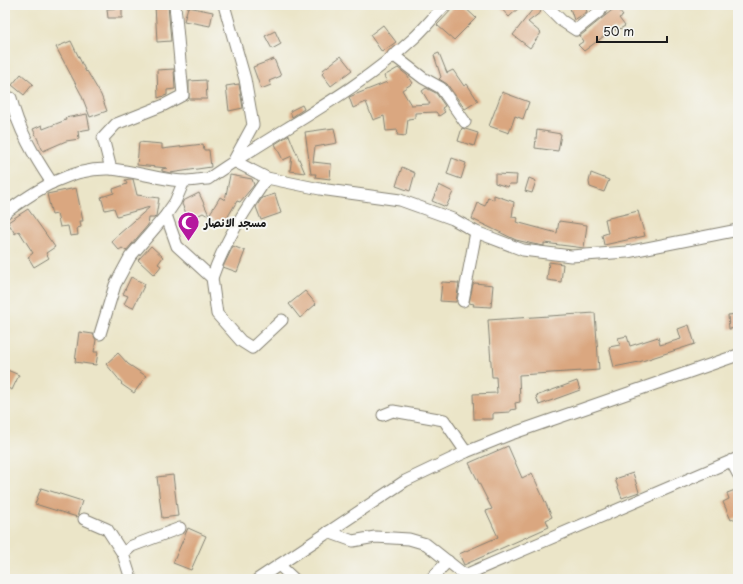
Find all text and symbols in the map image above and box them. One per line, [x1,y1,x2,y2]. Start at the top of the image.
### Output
scale bar [597,18,667,44]
text: 50 m [603,22,634,40]
mosque icon: مسجد الانصار [175,209,201,242]
place label: مسجد الانصار [203,214,266,231]

